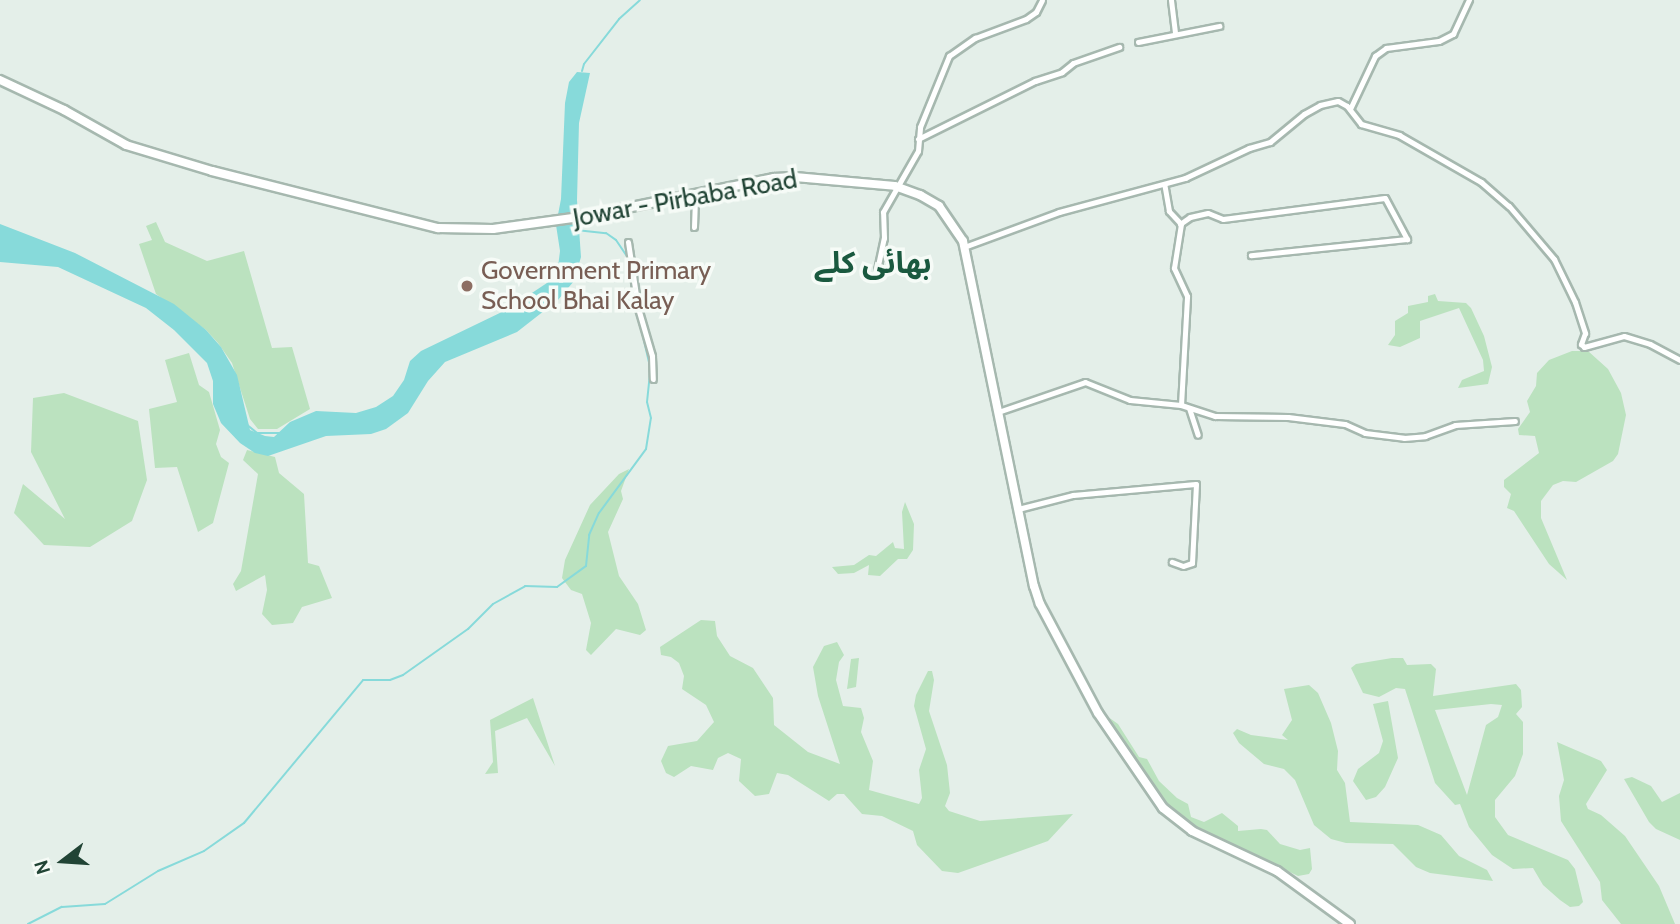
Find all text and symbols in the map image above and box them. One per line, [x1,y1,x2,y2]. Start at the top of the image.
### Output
street label: Jowar - Pirbaba Road [570,164,800,234]
district label: بھائی كلے [814,245,932,281]
place label: Government Primary School Bhai Kalay [481,255,711,316]
marker: Government Primary School Bhai Kalay [459,278,475,294]
north arrow [28,826,98,896]
text: N [29,857,55,877]

